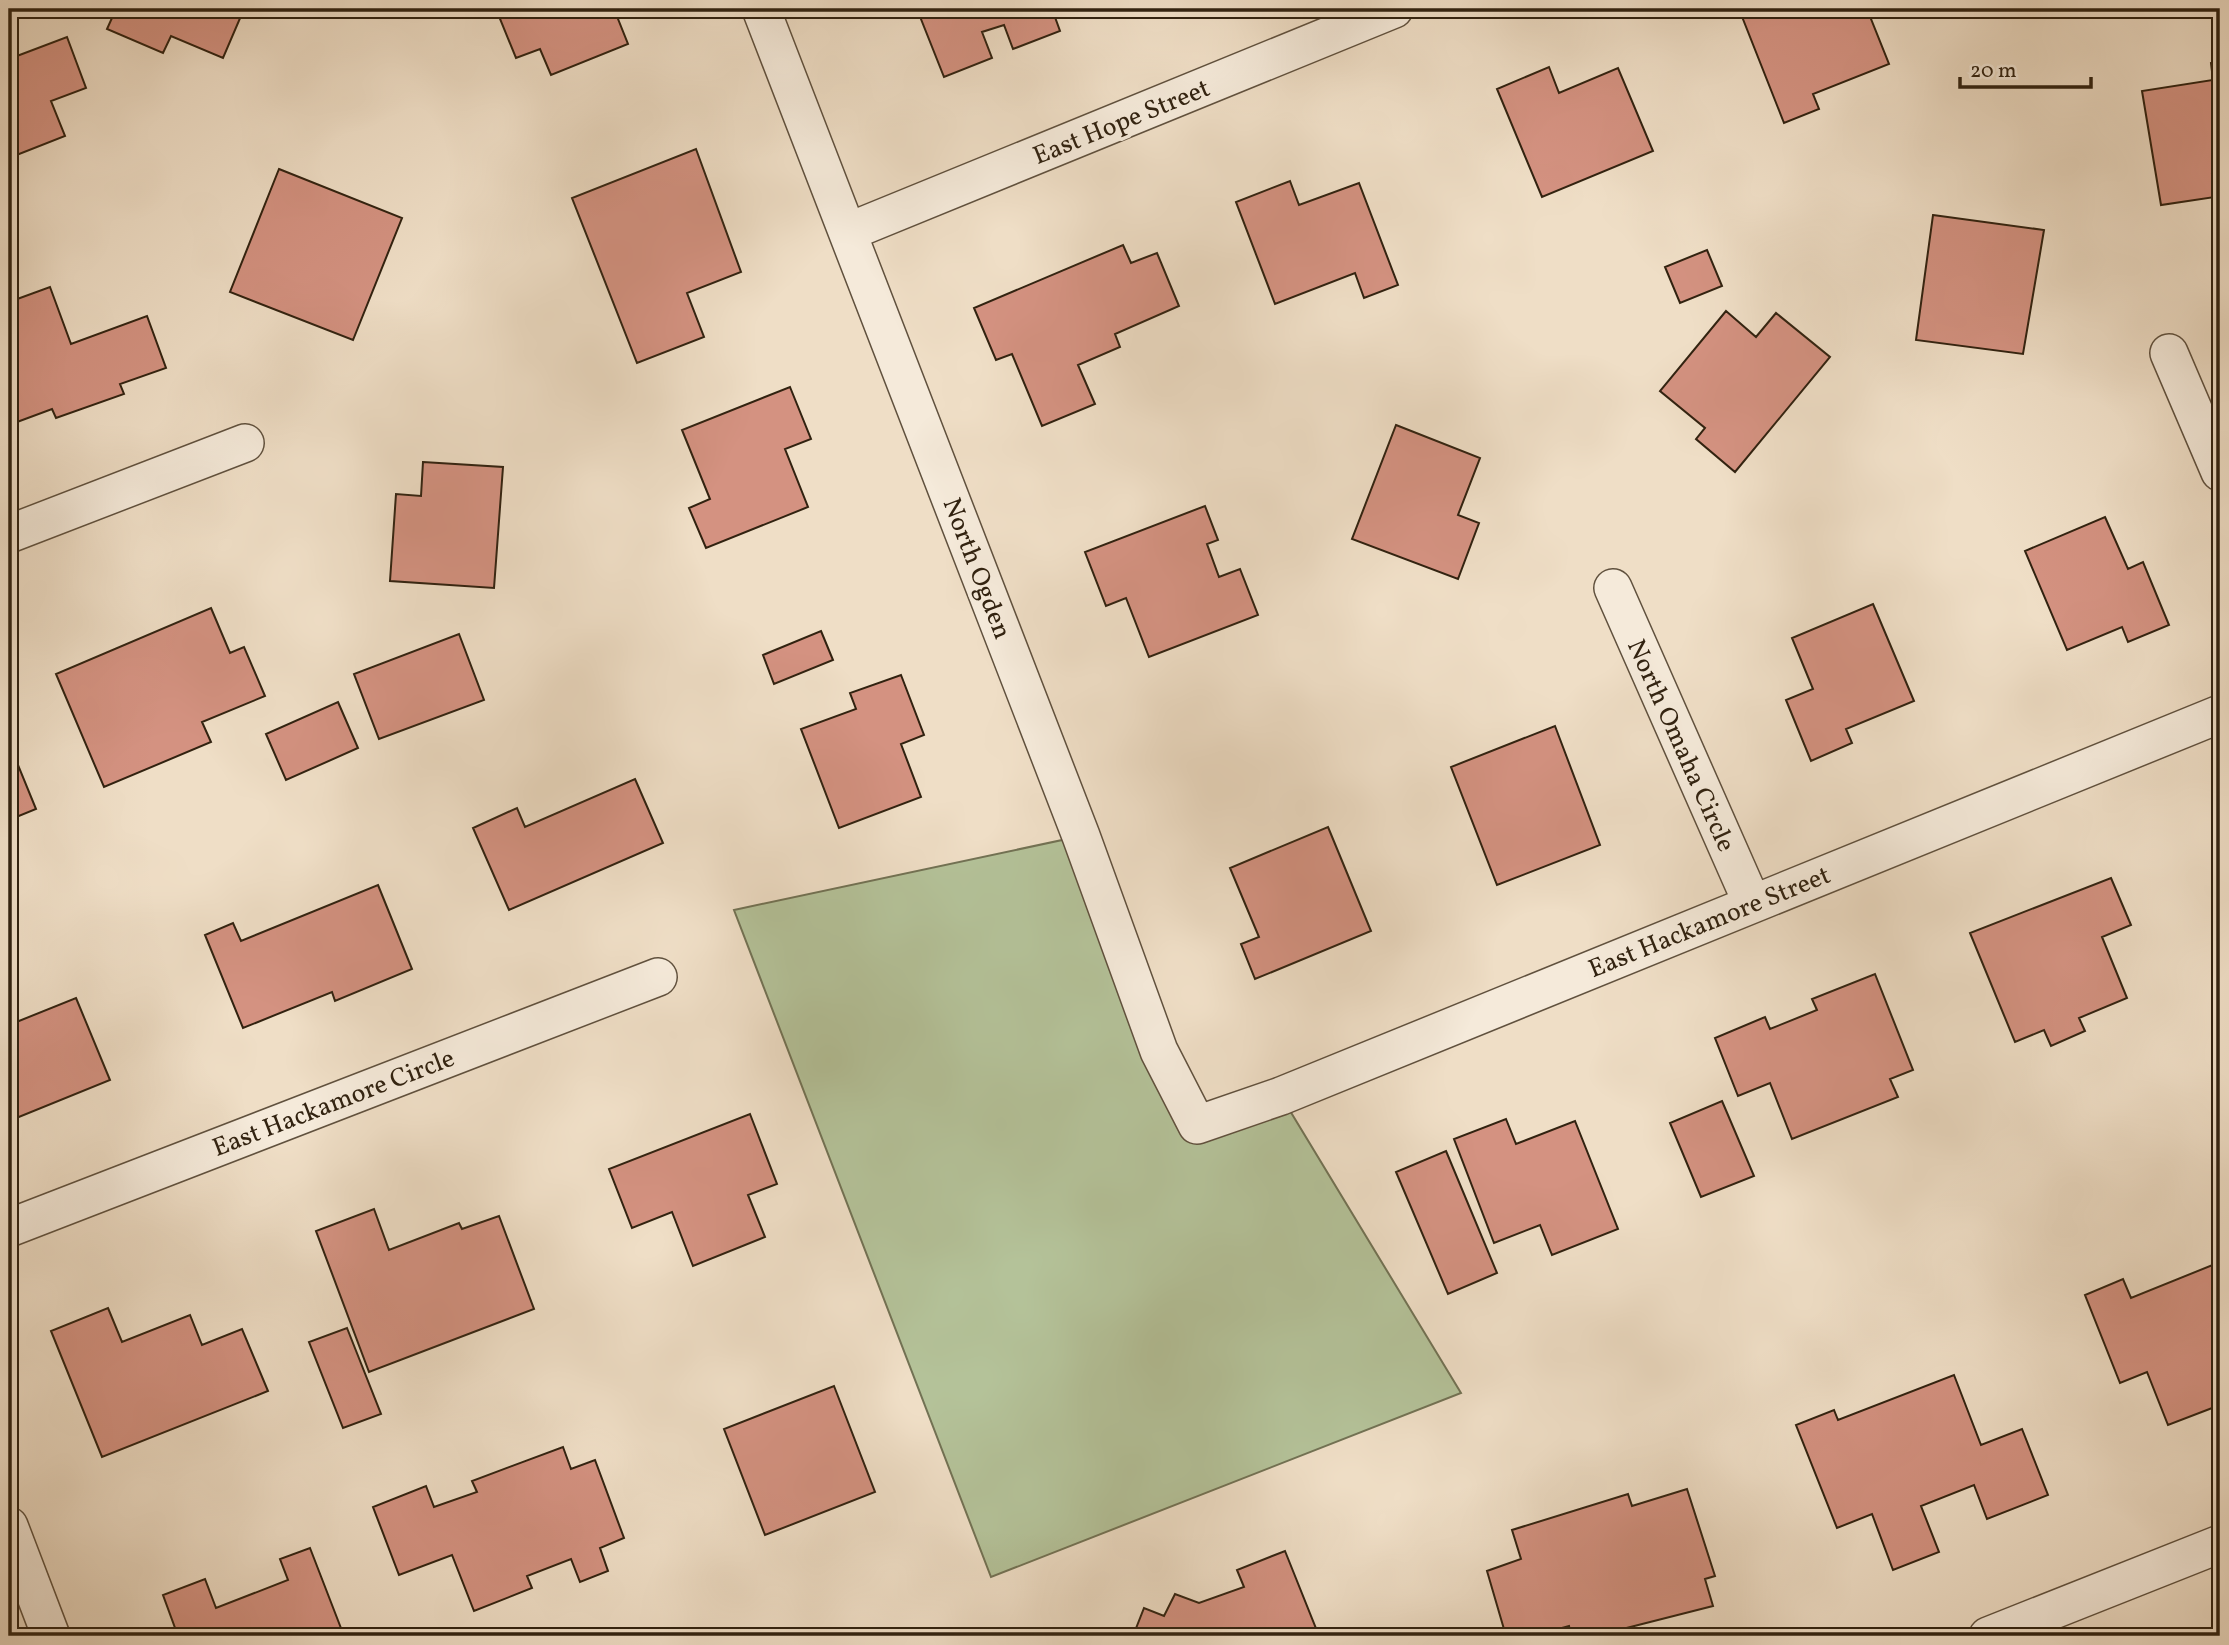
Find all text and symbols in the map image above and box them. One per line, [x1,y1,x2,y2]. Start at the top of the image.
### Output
scale bar [1960,46,2091,90]
text: 20 m [1970,57,2016,86]
street label: East Hope Street [1028,71,1216,175]
street label: North Ogden [933,493,1020,645]
street label: North Omaha Circle [1617,634,1743,858]
street label: East Hackamore Street [1583,858,1836,988]
street label: East Hackamore Circle [207,1041,460,1167]

